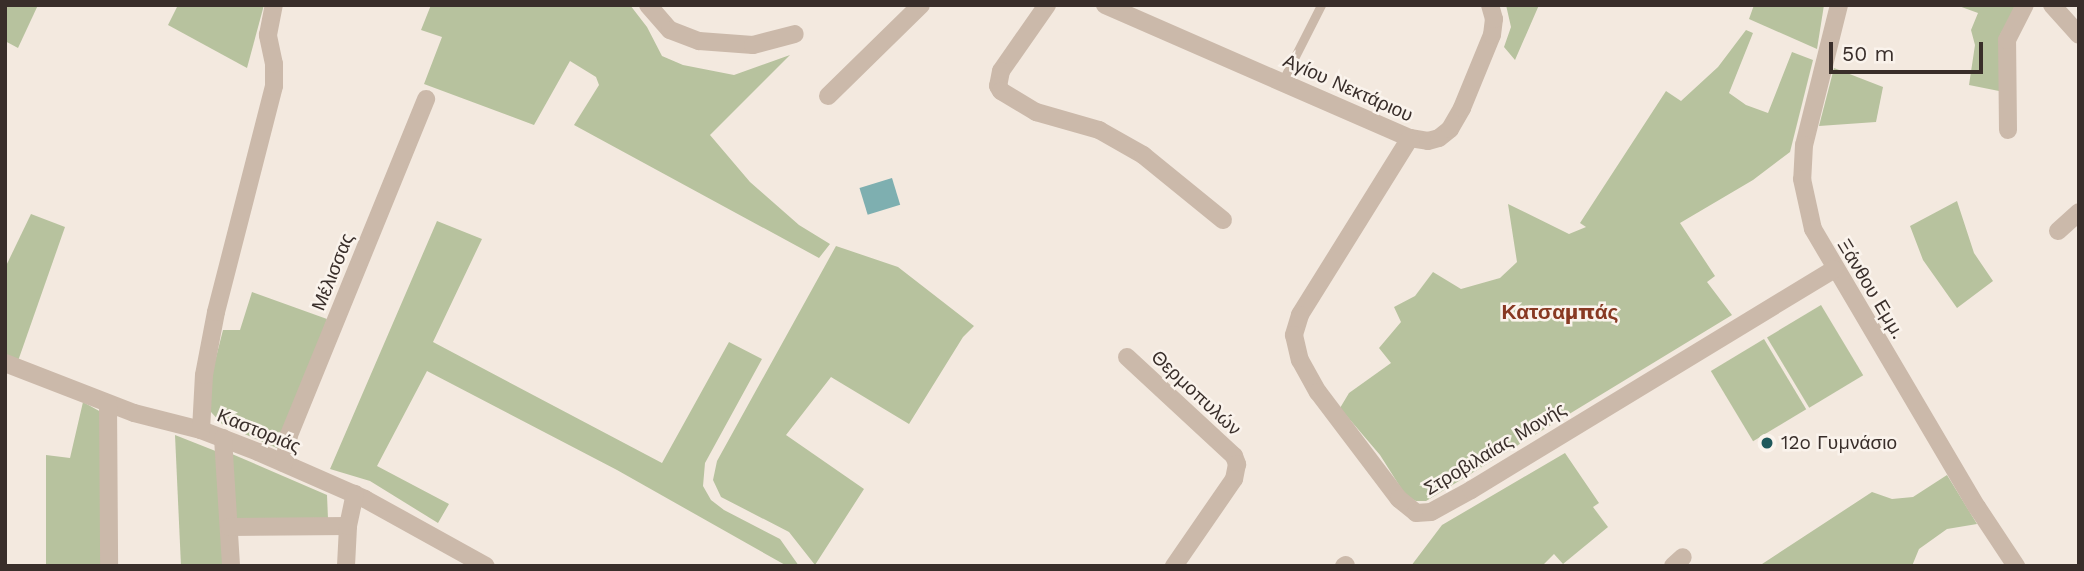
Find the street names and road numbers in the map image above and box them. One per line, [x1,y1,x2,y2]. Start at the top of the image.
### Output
street label: Αγίου Νεκτάριου [1280,49,1416,127]
street label: Μέλισσας [307,230,359,314]
street label: Ξάνθου Εμμ. [1832,235,1910,343]
street label: Θερμοπυλών [1146,346,1246,440]
street label: Στροβιλαίας Μονής [1420,398,1570,500]
street label: Καστοριάς [214,404,304,458]

